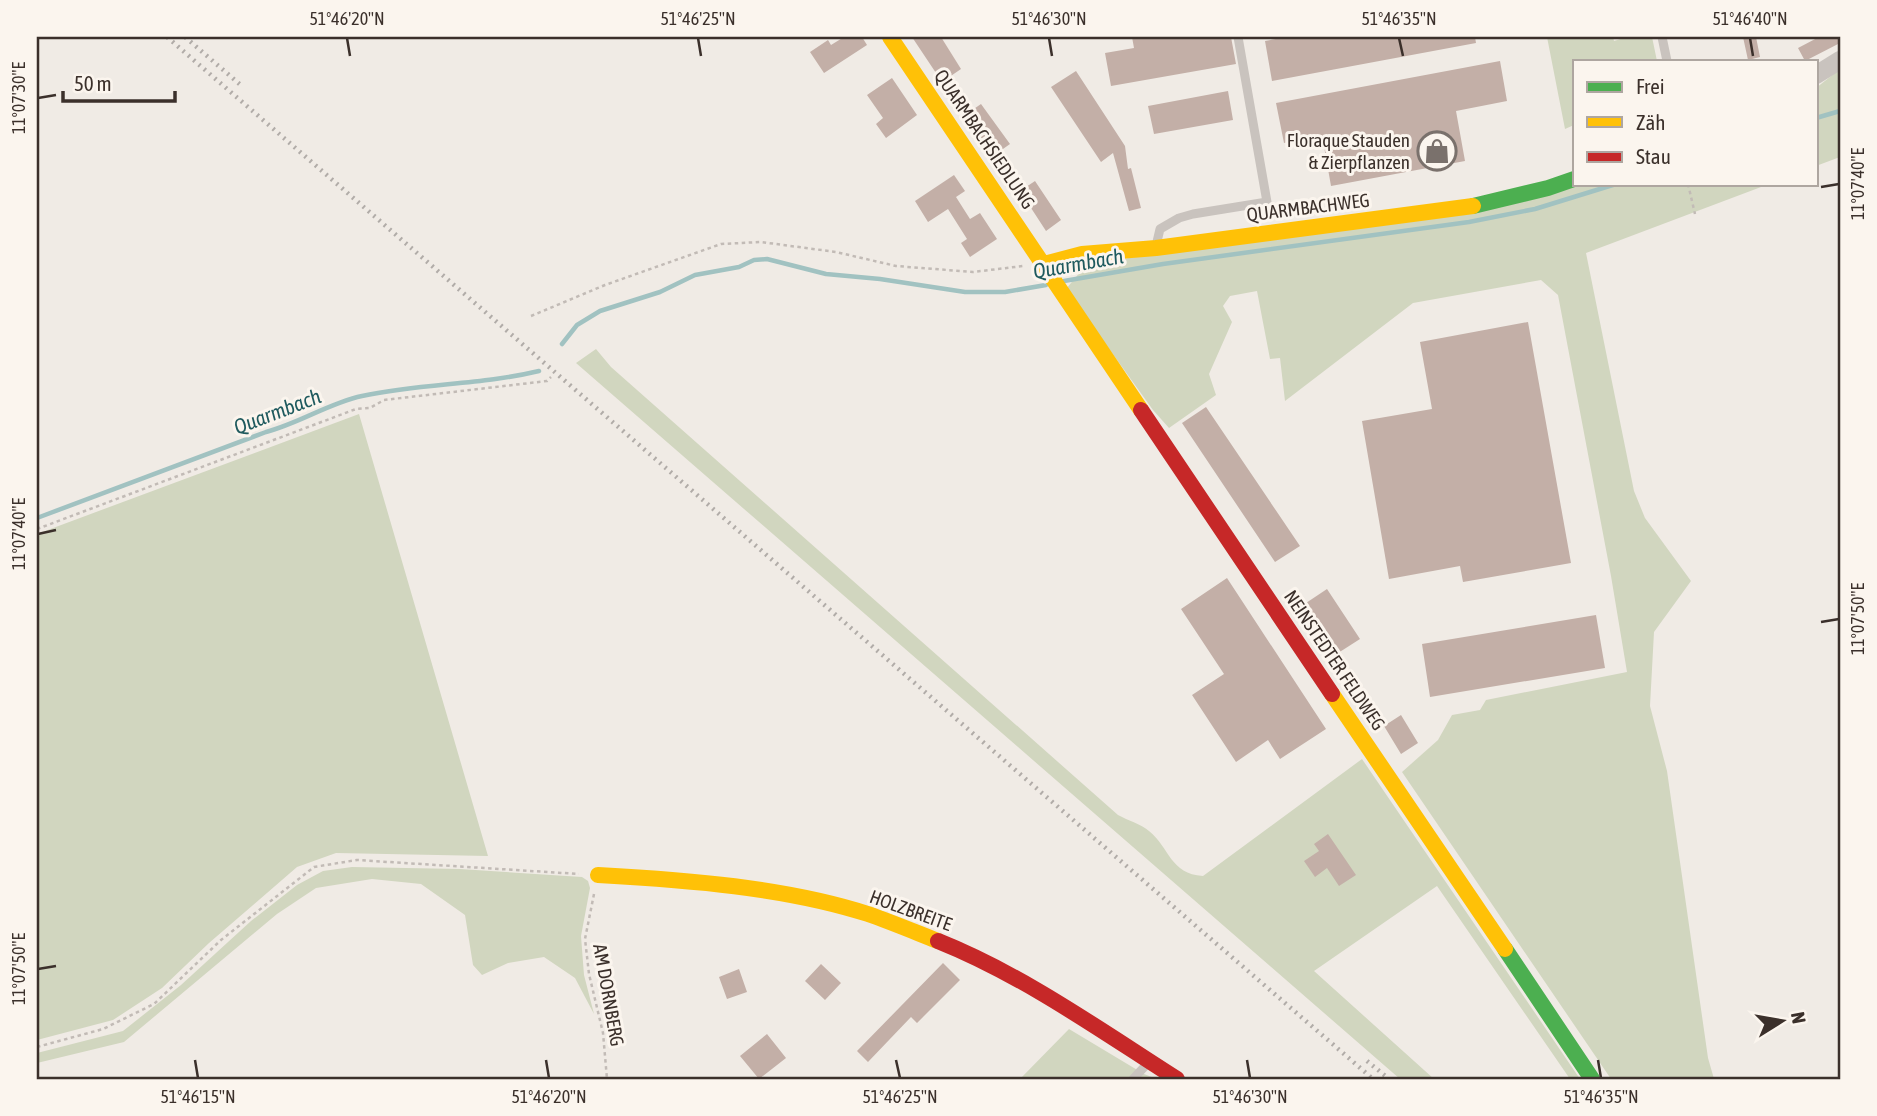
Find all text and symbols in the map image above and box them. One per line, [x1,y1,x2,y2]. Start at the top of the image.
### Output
text: 51°46'20"N [309,8,385,29]
text: 51°46'25"N [660,8,736,29]
text: 51°46'30"N [1011,8,1087,29]
text: 51°46'35"N [1361,8,1437,29]
text: 51°46'40"N [1712,8,1788,29]
scale bar [63,60,175,104]
legend [1573,60,1818,186]
text: 11°07'30"E [8,62,29,134]
street label: QUARMBACHSIEDLUNG [930,65,1040,213]
text: 50 m [74,71,112,95]
text: Frei [1636,74,1665,98]
text: Zäh [1636,110,1665,134]
place label: Floraque Stauden & Zierpflanzen [1287,129,1410,173]
shop icon: Floraque Stauden & Zierpflanzen [1416,130,1458,172]
text: Stau [1636,144,1671,168]
text: 11°07'40"E [1847,148,1868,220]
street label: QUARMBACHWEG [1245,189,1371,225]
water label: Quarmbach [1031,243,1125,283]
water label: Quarmbach [230,383,324,439]
text: 11°07'40"E [8,498,29,570]
text: 11°07'50"E [1847,583,1868,655]
street label: NEINSTEDTER FELDWEG [1280,586,1390,734]
street label: HOLZBREITE [867,885,955,935]
text: 11°07'50"E [8,933,29,1005]
street label: AM DORNBERG [589,942,629,1048]
north arrow [1748,986,1818,1056]
text: N [1787,1010,1811,1025]
text: 51°46'15"N [160,1086,236,1107]
text: 51°46'20"N [511,1086,587,1107]
text: 51°46'25"N [862,1086,938,1107]
text: 51°46'30"N [1212,1086,1288,1107]
text: 51°46'35"N [1563,1086,1639,1107]

